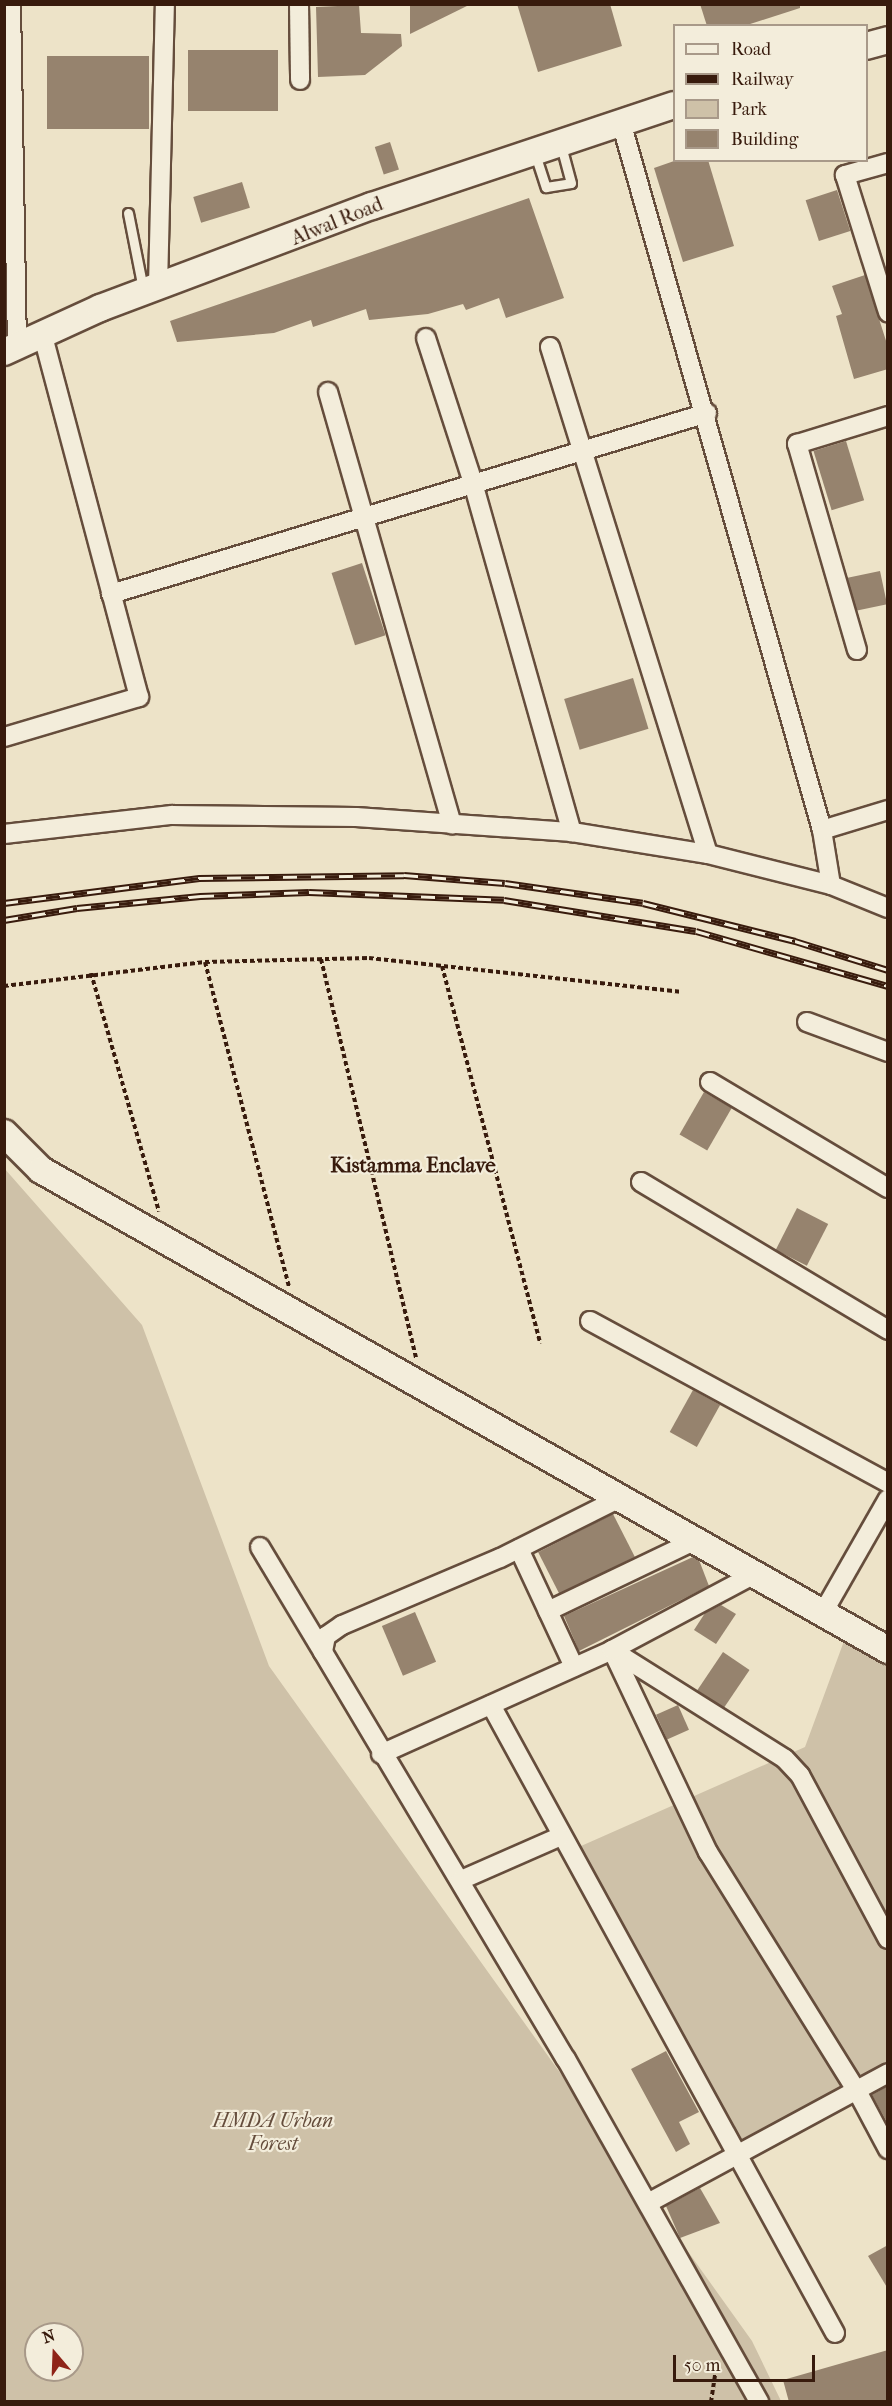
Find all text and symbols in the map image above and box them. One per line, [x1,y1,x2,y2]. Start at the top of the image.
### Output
legend [673,24,868,162]
text: Road [731,39,771,60]
text: Railway [731,69,794,90]
text: Park [731,99,767,120]
text: Building [731,129,798,150]
street label: Alwal Road [288,192,386,250]
district label: Kistamma Enclave [330,1152,496,1178]
park label: HMDA Urban Forest [213,2109,333,2156]
north arrow [24,2322,84,2382]
text: N [40,2325,57,2347]
scale bar [676,2343,818,2381]
text: 50 m [684,2355,720,2376]

